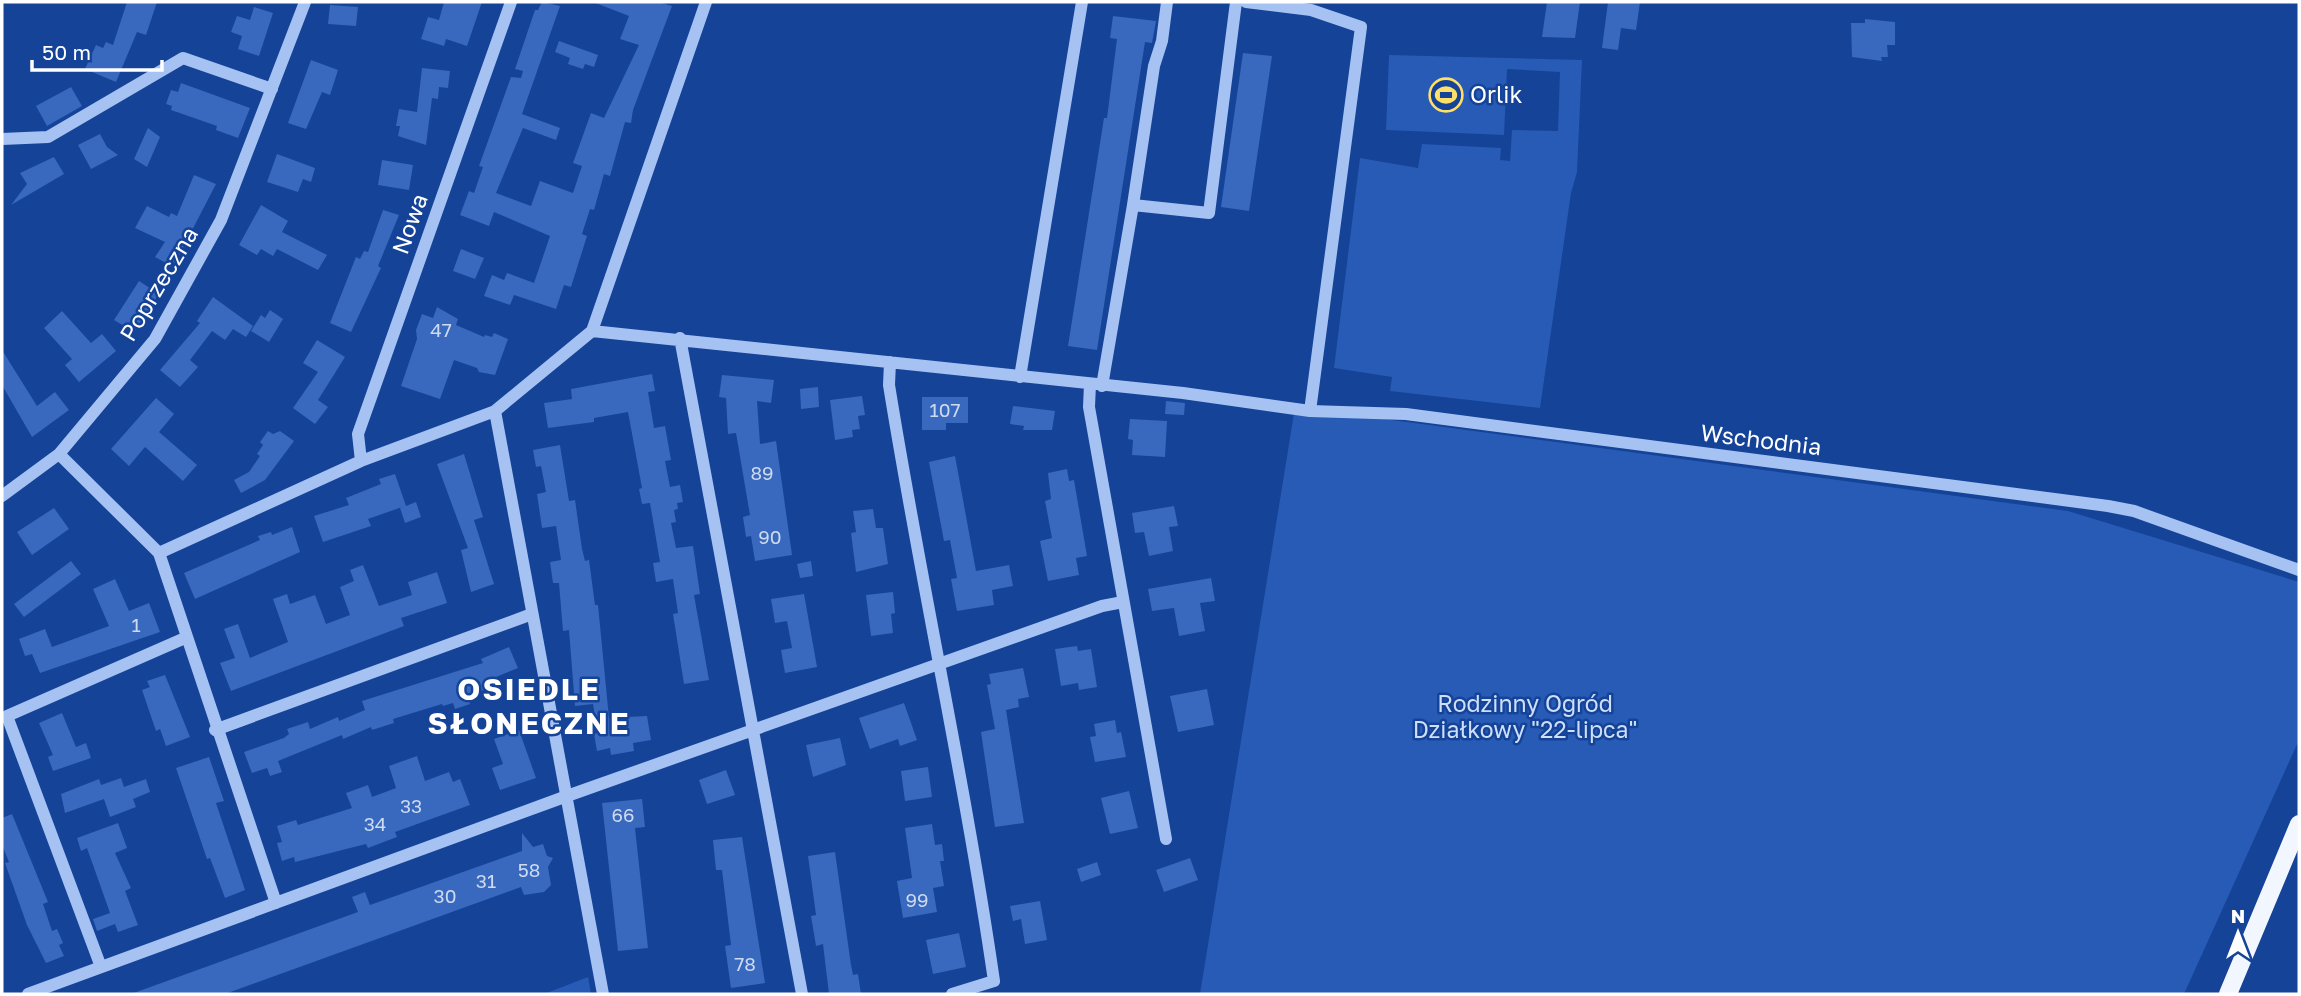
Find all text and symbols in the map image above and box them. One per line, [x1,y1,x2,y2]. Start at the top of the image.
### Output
scale bar [32,28,161,72]
text: 50 m [42,39,91,65]
sports icon: Orlik [1427,76,1465,114]
place label: Orlik [1470,80,1523,108]
street label: Nowa [385,190,433,258]
street label: Poprzeczna [113,221,203,346]
house number: 47 [430,318,452,341]
house number: 107 [929,398,961,421]
street label: Wschodnia [1699,418,1823,460]
house number: 89 [750,461,774,484]
house number: 90 [758,525,782,548]
house number: 1 [131,613,141,636]
district label: OSIEDLE SŁONECZNE [428,671,630,741]
park label: Rodzinny Ogród Działkowy "22-lipca" [1413,689,1637,743]
house number: 33 [400,794,422,817]
house number: 66 [612,803,635,826]
house number: 34 [364,812,386,835]
house number: 58 [518,858,540,881]
house number: 31 [476,869,496,892]
house number: 30 [434,884,456,907]
house number: 99 [906,888,929,911]
north arrow [2203,898,2273,968]
text: N [2231,904,2245,927]
house number: 78 [734,952,756,975]

